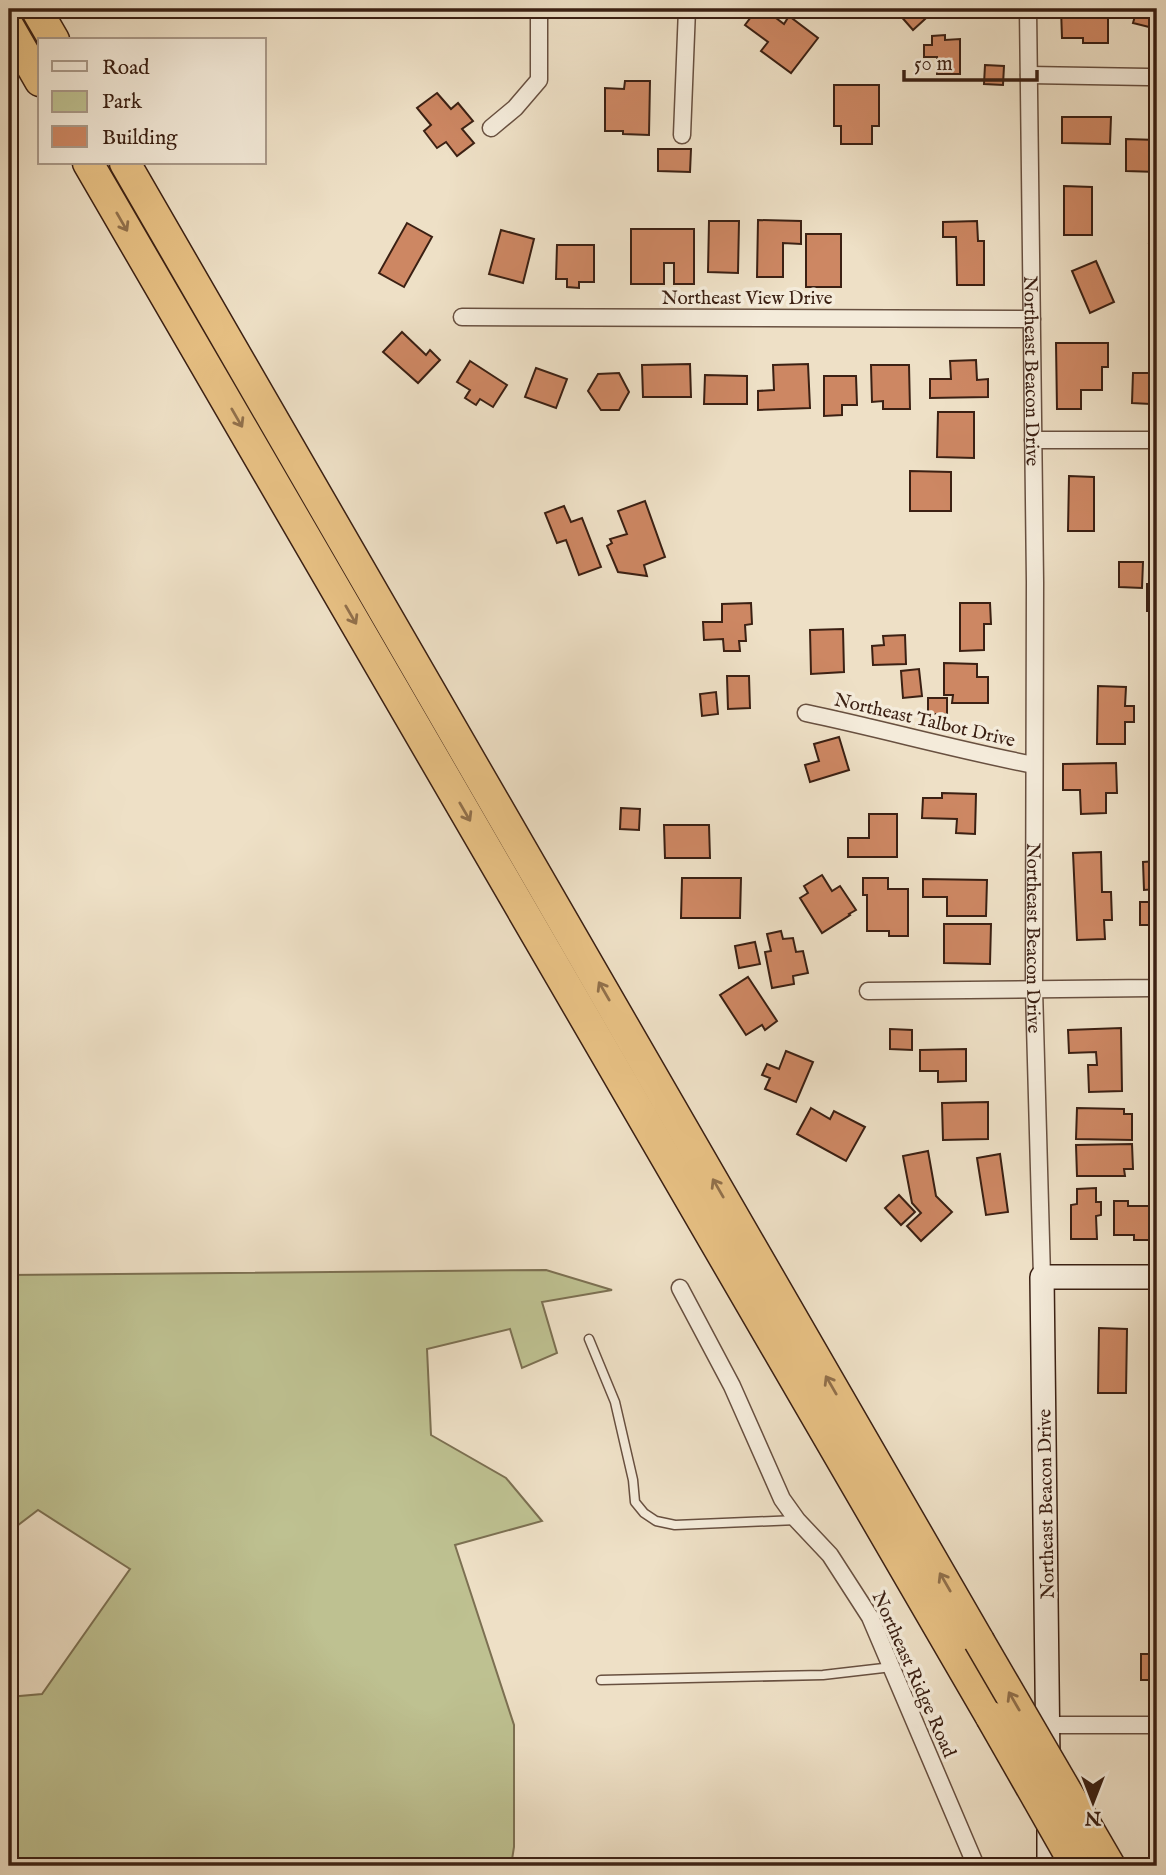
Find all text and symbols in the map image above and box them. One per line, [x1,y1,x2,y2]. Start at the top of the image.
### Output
legend [38,38,266,164]
scale bar [904,38,1036,82]
text: 50 m [914,51,953,78]
text: Road [102,55,150,82]
text: Park [102,89,143,116]
text: Building [102,125,178,152]
one-way arrow [115,211,129,231]
street label: Northeast Beacon Drive [1017,276,1044,467]
street label: Northeast View Drive [662,287,833,311]
one-way arrow [230,408,244,428]
one-way arrow [344,605,358,625]
street label: Northeast Talbot Drive [832,688,1018,754]
one-way arrow [458,801,472,821]
street label: Northeast Beacon Drive [1020,843,1045,1034]
one-way arrow [596,981,610,1001]
one-way arrow [710,1178,724,1198]
one-way arrow [824,1375,838,1395]
street label: Northeast Beacon Drive [1033,1408,1061,1599]
one-way arrow [938,1572,952,1592]
street label: Northeast Ridge Road [866,1588,961,1762]
one-way arrow [1007,1692,1021,1712]
north arrow [1058,1766,1128,1836]
text: N [1084,1805,1102,1829]

